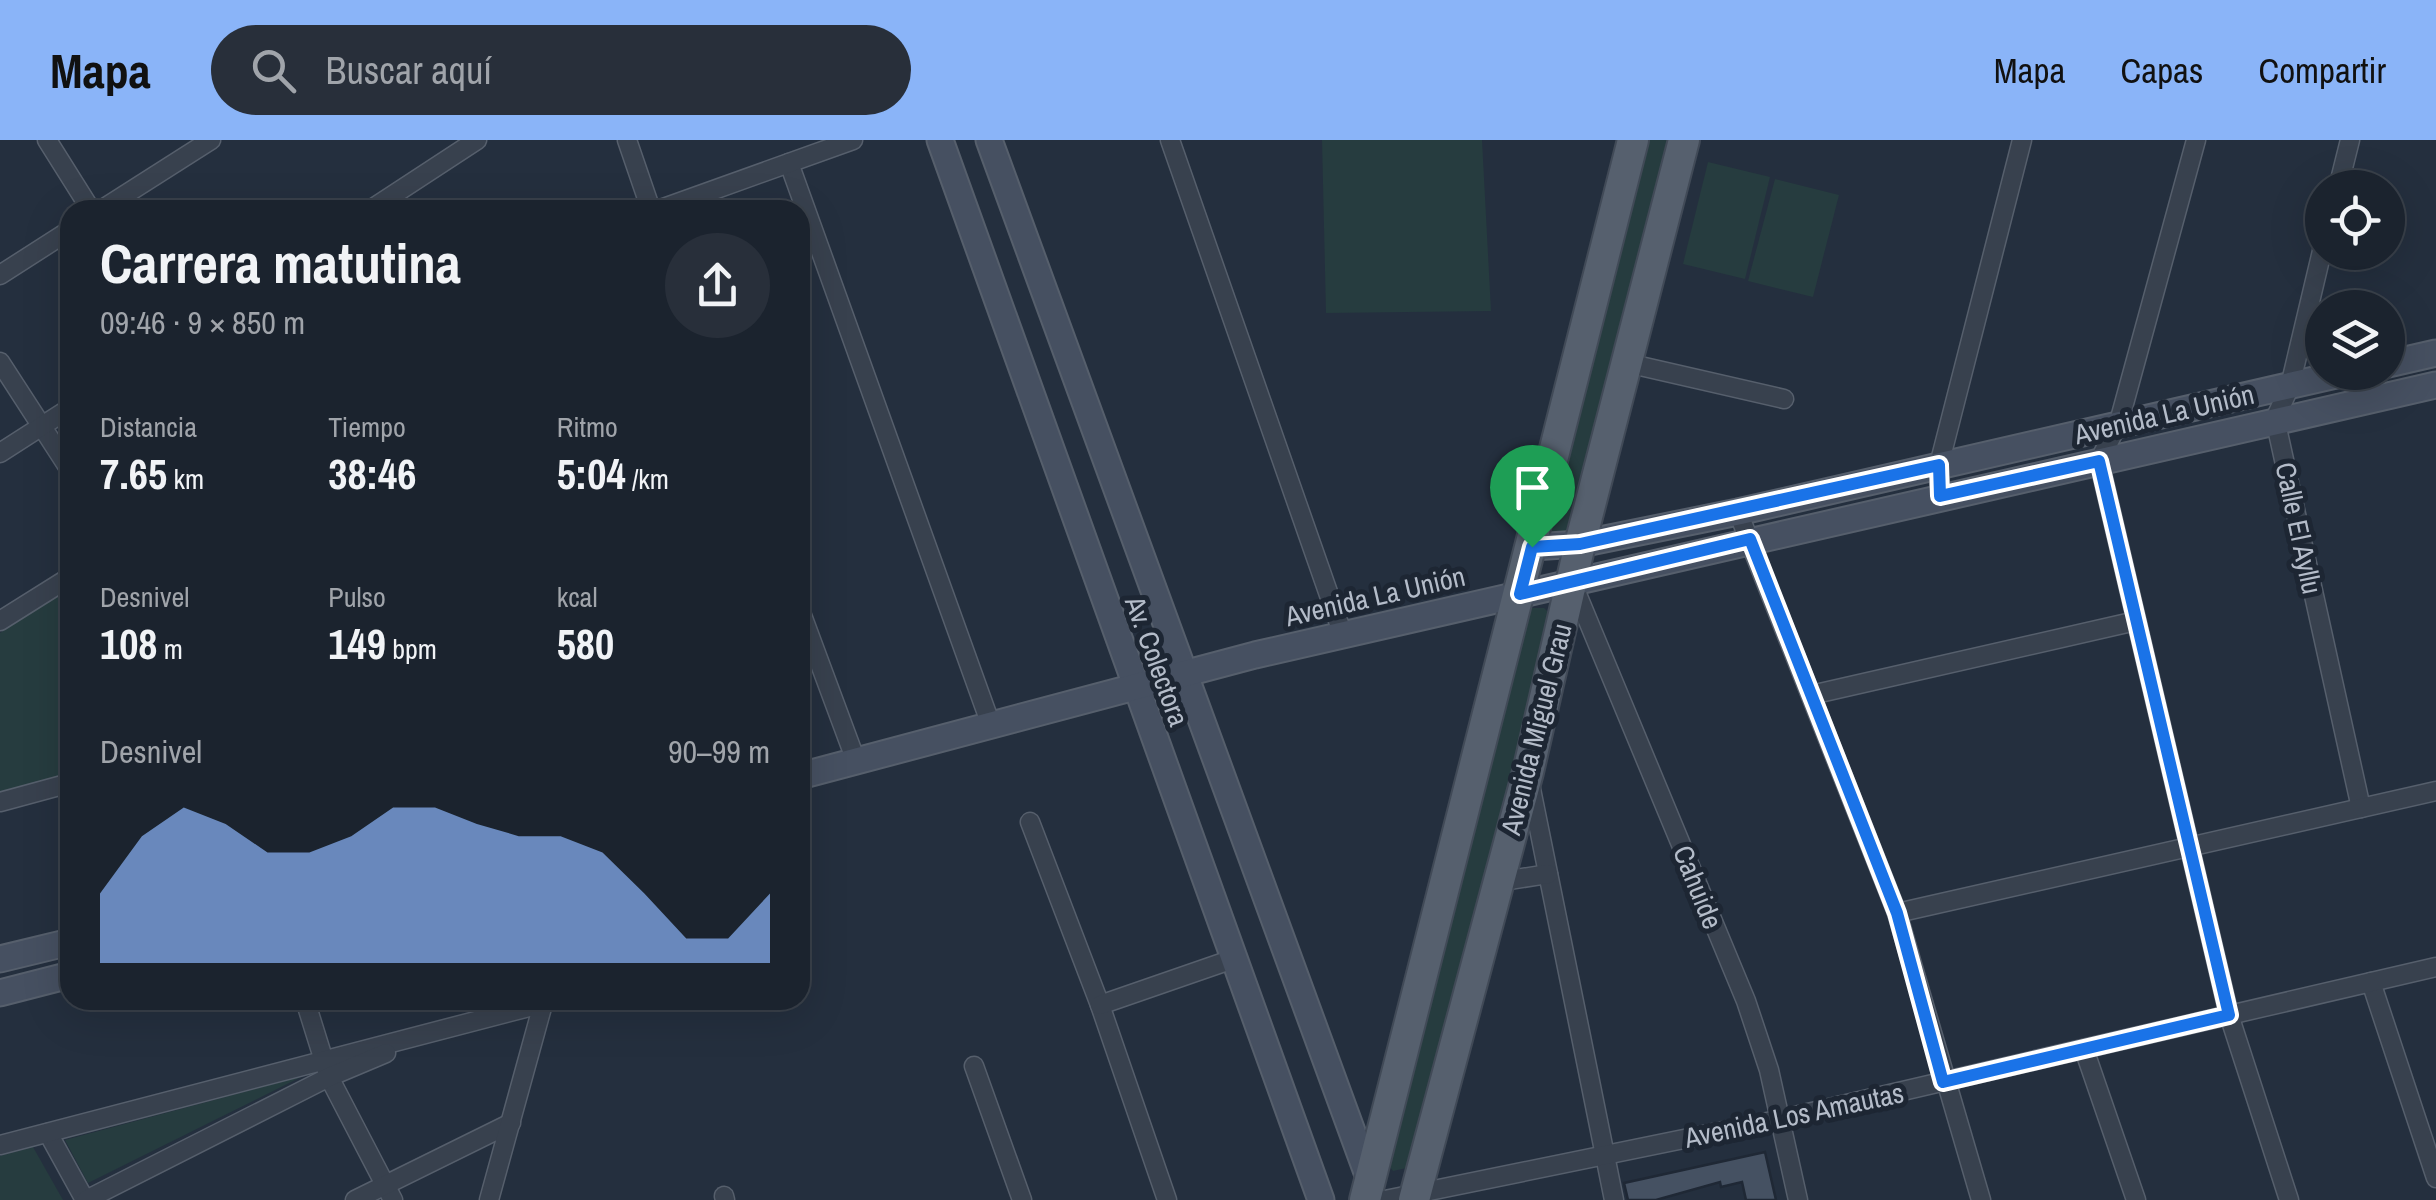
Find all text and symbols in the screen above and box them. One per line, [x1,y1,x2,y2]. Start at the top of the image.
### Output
search box [211,25,911,115]
text: Mapa [50,38,151,103]
icon: search [246,43,301,98]
text: Buscar aquí [326,45,492,96]
text: Mapa [1994,47,2065,94]
text: Capas [2120,47,2203,94]
text: Compartir [2258,47,2386,94]
map controls [2305,170,2405,390]
button: locate [2305,170,2405,270]
text: Carrera matutina [100,226,461,300]
button: share [665,233,770,338]
button: layers [2305,290,2405,390]
text: 09:46 · 9 × 850 m [100,301,305,344]
street label: Avenida La Unión [2069,375,2258,453]
text: Distancia [100,408,197,446]
text: Tiempo [328,408,406,446]
text: Ritmo [557,408,618,446]
pin [1490,445,1575,548]
text: 7.65 [100,446,167,502]
text: 38:46 [328,446,416,502]
text: 5:04 [557,446,626,502]
street label: Calle El Ayllu [2267,459,2331,597]
text: km [167,460,204,498]
text: /km [626,460,669,498]
icon: arrive [1505,460,1560,515]
street label: Avenida La Unión [1280,557,1469,635]
text: Desnivel [100,578,189,616]
text: Pulso [328,578,386,616]
text: kcal [557,578,597,616]
street label: Av. Colectora [1116,590,1198,731]
text: 108 [100,616,157,672]
text: 149 [328,616,386,672]
text: 580 [557,616,614,672]
street label: Avenida Miguel Grau [1491,619,1581,840]
text: m [157,630,183,668]
text: bpm [386,630,437,668]
text: Desnivel [100,730,202,773]
text: 90–99 m [668,730,770,773]
street label: Cahuide [1664,840,1732,934]
street label: Avenida Los Amautas [1680,1073,1907,1157]

